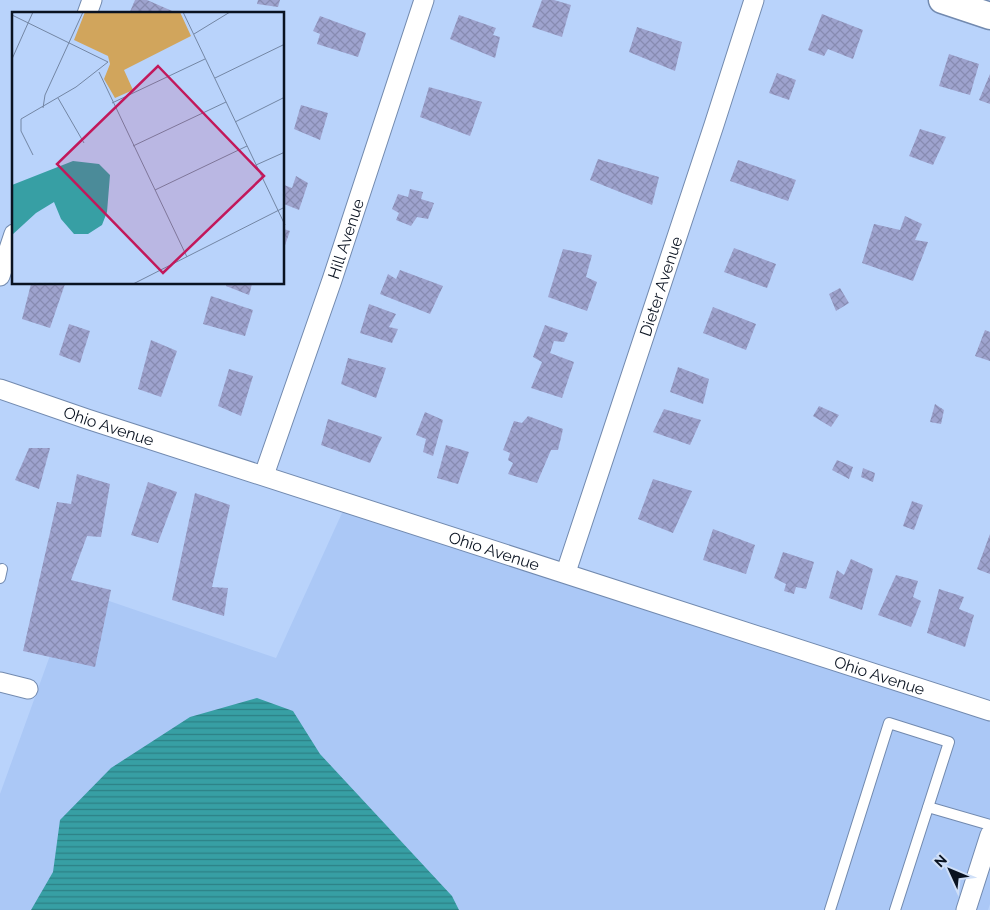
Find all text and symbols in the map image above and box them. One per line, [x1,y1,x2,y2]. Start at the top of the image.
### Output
inset map [12,12,285,285]
street label: Hill Avenue [324,196,368,281]
street label: Dieter Avenue [636,234,686,339]
street label: Ohio Avenue [61,403,156,450]
street label: Ohio Avenue [446,528,542,575]
street label: Ohio Avenue [832,652,927,699]
north arrow [925,845,975,895]
text: N [931,852,950,870]

